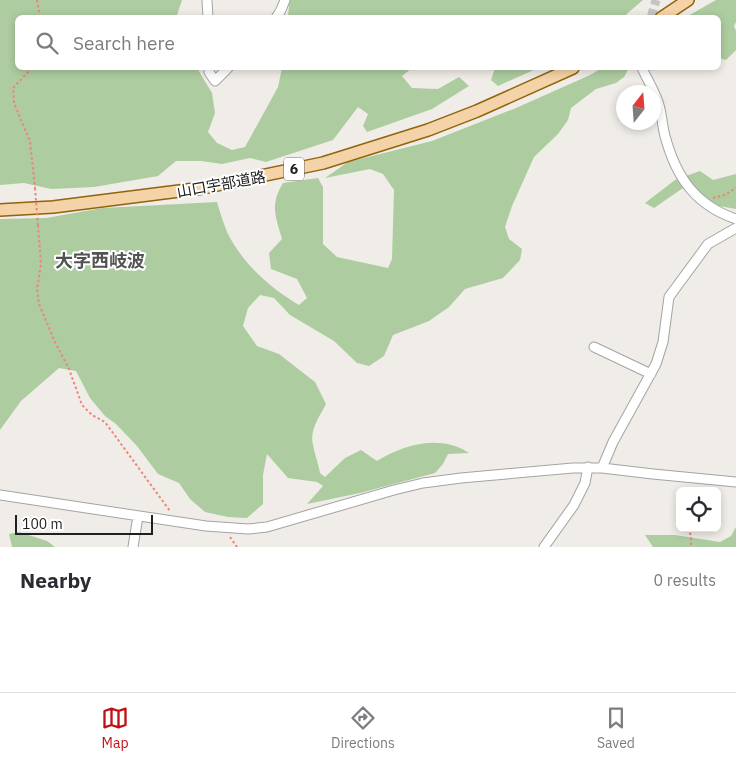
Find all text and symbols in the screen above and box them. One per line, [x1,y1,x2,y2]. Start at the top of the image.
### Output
search box [15,15,721,70]
icon: search [33,29,61,57]
text: Search here [73,31,175,55]
north arrow [616,85,661,130]
road number: 6 [284,157,304,180]
street label: 山口宇部道路 [175,167,267,201]
district label: 大字西岐波 [55,249,145,272]
map controls [676,487,721,532]
button: locate [676,487,721,532]
scale bar [15,512,152,535]
text: 100 m [22,515,63,533]
text: Nearby [20,566,91,594]
text: 0 results [653,570,716,590]
tab: Map [101,704,129,752]
tab: Directions [331,704,395,752]
tab: Saved [597,704,635,752]

